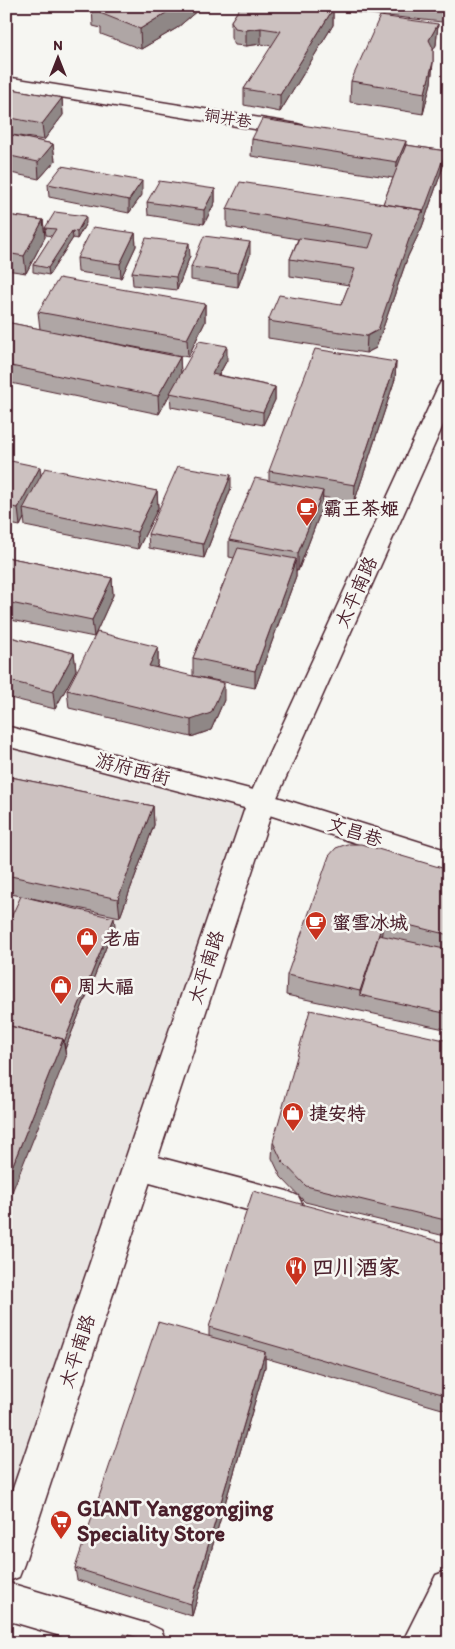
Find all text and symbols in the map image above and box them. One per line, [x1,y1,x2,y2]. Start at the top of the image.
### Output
north arrow [32,32,82,82]
text: N [53,37,63,54]
street label: 铜井巷 [203,105,253,131]
cafe icon: 霸王茶姬 [295,496,319,527]
place label: 霸王茶姬 [323,497,399,520]
street label: 太平南路 [330,553,382,631]
street label: 游府西街 [93,748,173,790]
street label: 文昌巷 [324,812,386,852]
cafe icon: 蜜雪冰城 [304,910,328,941]
place label: 蜜雪冰城 [332,911,408,934]
shop icon: 老庙 [75,926,99,957]
place label: 老庙 [103,927,141,950]
street label: 太平南路 [183,927,229,1007]
shop icon: 周大福 [49,974,73,1005]
place label: 周大福 [77,975,134,998]
shop icon: 捷安特 [281,1101,305,1132]
place label: 捷安特 [309,1102,366,1125]
place label: 四川酒家 [312,1254,400,1281]
restaurant icon: 四川酒家 [284,1255,308,1286]
street label: 太平南路 [54,1311,100,1391]
place label: GIANT Yanggongjing Speciality Store [77,1495,274,1547]
supermarket icon: GIANT Yanggongjing Speciality Store [49,1509,73,1540]

